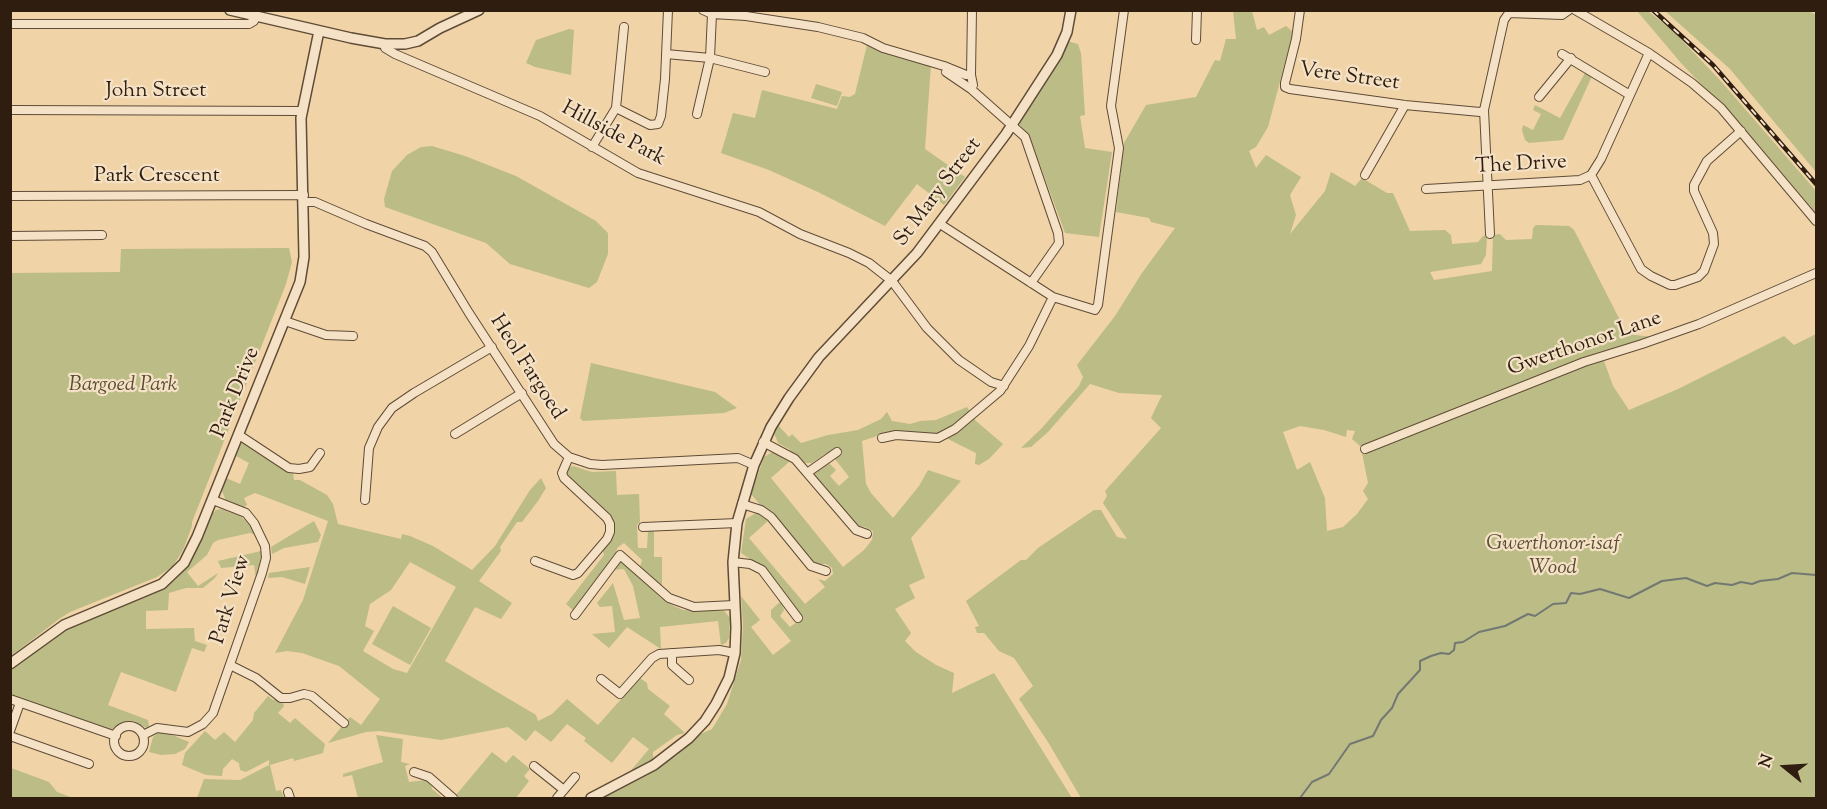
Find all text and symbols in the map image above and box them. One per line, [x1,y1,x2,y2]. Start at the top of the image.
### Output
street label: Vere Street [1297,58,1401,98]
street label: John Street [106,79,206,105]
street label: Hillside Park [557,97,669,173]
street label: St Mary Street [890,134,988,252]
street label: The Drive [1475,151,1567,181]
street label: Park Crescent [94,164,220,190]
street label: Gwerthonor Lane [1505,307,1665,383]
street label: Heol Fargoed [483,311,569,425]
street label: Park Drive [207,344,267,442]
park label: Bargoed Park [69,373,177,399]
park label: Gwerthonor-isaf Wood [1486,532,1620,582]
street label: Park View [207,553,257,647]
north arrow [1755,737,1815,797]
text: N [1754,752,1780,771]

